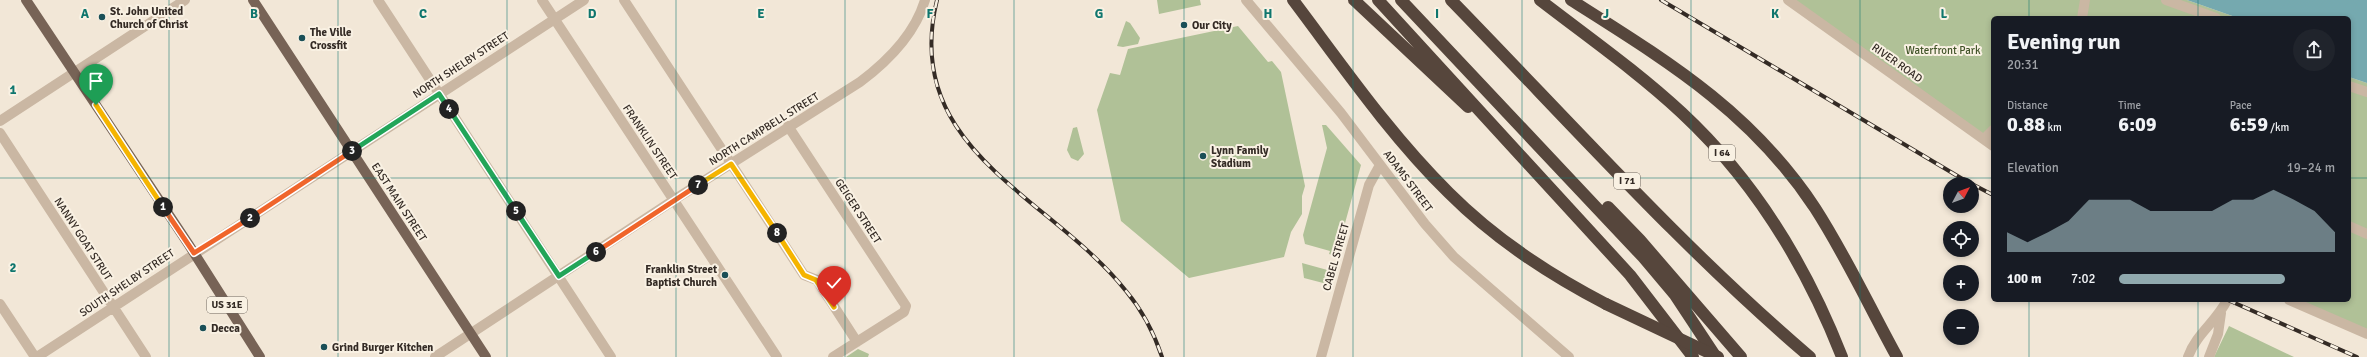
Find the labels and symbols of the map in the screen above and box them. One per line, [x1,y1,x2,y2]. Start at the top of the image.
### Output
place label: St. John United Church of Christ [110,5,188,31]
text: A [81,6,90,22]
text: B [250,6,258,22]
text: C [419,6,427,22]
text: D [588,6,597,22]
text: E [757,6,765,22]
text: F [927,6,934,22]
text: G [1095,6,1103,22]
text: H [1264,6,1272,22]
text: I [1435,6,1439,22]
text: J [1603,6,1609,22]
text: K [1771,6,1779,22]
text: L [1941,6,1948,22]
marker: St. John United Church of Christ [97,12,107,22]
place label: Our City [1192,19,1232,32]
marker: Our City [1179,20,1189,30]
place label: The Ville Crossfit [310,26,352,52]
street label: NORTH SHELBY STREET [411,29,512,101]
marker: The Ville Crossfit [297,33,307,43]
street label: RIVER ROAD [1869,41,1925,85]
park label: Waterfront Park [1906,44,1981,57]
pin [79,64,113,105]
text: 1 [9,82,17,98]
street label: NORTH CAMPBELL STREET [707,89,822,168]
pin: 4 [439,99,459,119]
street label: FRANKLIN STREET [620,102,680,182]
pin: 3 [342,141,362,161]
place label: Lynn Family Stadium [1211,144,1269,170]
road number: I 64 [1709,145,1735,161]
street label: ADAMS STREET [1381,148,1436,215]
marker: Lynn Family Stadium [1198,151,1208,161]
street label: EAST MAIN STREET [369,160,430,244]
road number: I 71 [1614,173,1640,189]
pin: 7 [688,175,708,195]
street label: GEIGER STREET [832,176,884,246]
north arrow [1943,177,1979,213]
street label: NANNY GOAT STRUT [52,195,115,283]
pin: 1 [153,197,173,217]
pin: 5 [506,201,526,221]
pin: 2 [240,208,260,228]
street label: CABEL STREET [1320,221,1352,292]
pin: 8 [767,223,787,243]
pin: 6 [586,242,606,262]
street label: SOUTH SHELBY STREET [77,246,177,320]
text: 2 [9,260,17,276]
place label: Franklin Street Baptist Church [645,263,717,289]
pin [817,266,851,307]
marker: Franklin Street Baptist Church [720,270,730,280]
road number: US 31E [207,297,247,313]
place label: Decca [211,322,240,335]
marker: Decca [198,323,208,333]
place label: Grind Burger Kitchen [332,341,433,354]
marker: Grind Burger Kitchen [319,342,329,352]

